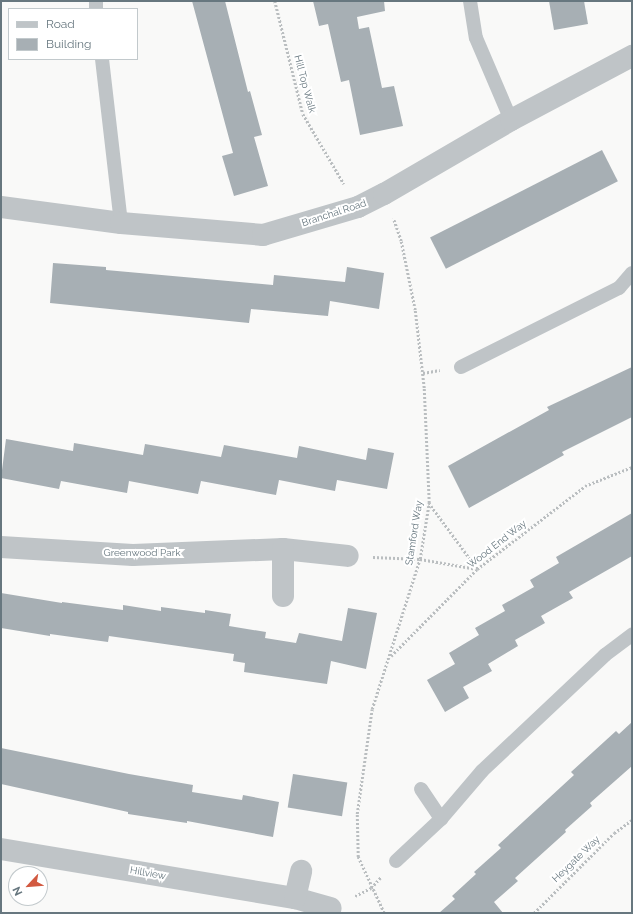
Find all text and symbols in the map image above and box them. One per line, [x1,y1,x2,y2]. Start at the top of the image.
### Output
legend [8,8,138,60]
text: Road [46,17,75,31]
text: Building [46,37,92,51]
street label: Hill Top Walk [291,53,319,115]
street label: Branchal Road [300,197,368,229]
street label: Stamford Way [403,500,425,566]
street label: Wood End Way [465,517,529,571]
street label: Greenwood Park [103,547,181,559]
street label: Heygate Way [549,833,603,885]
street label: Hillview [129,864,167,882]
north arrow [8,866,48,906]
text: N [10,884,25,898]

